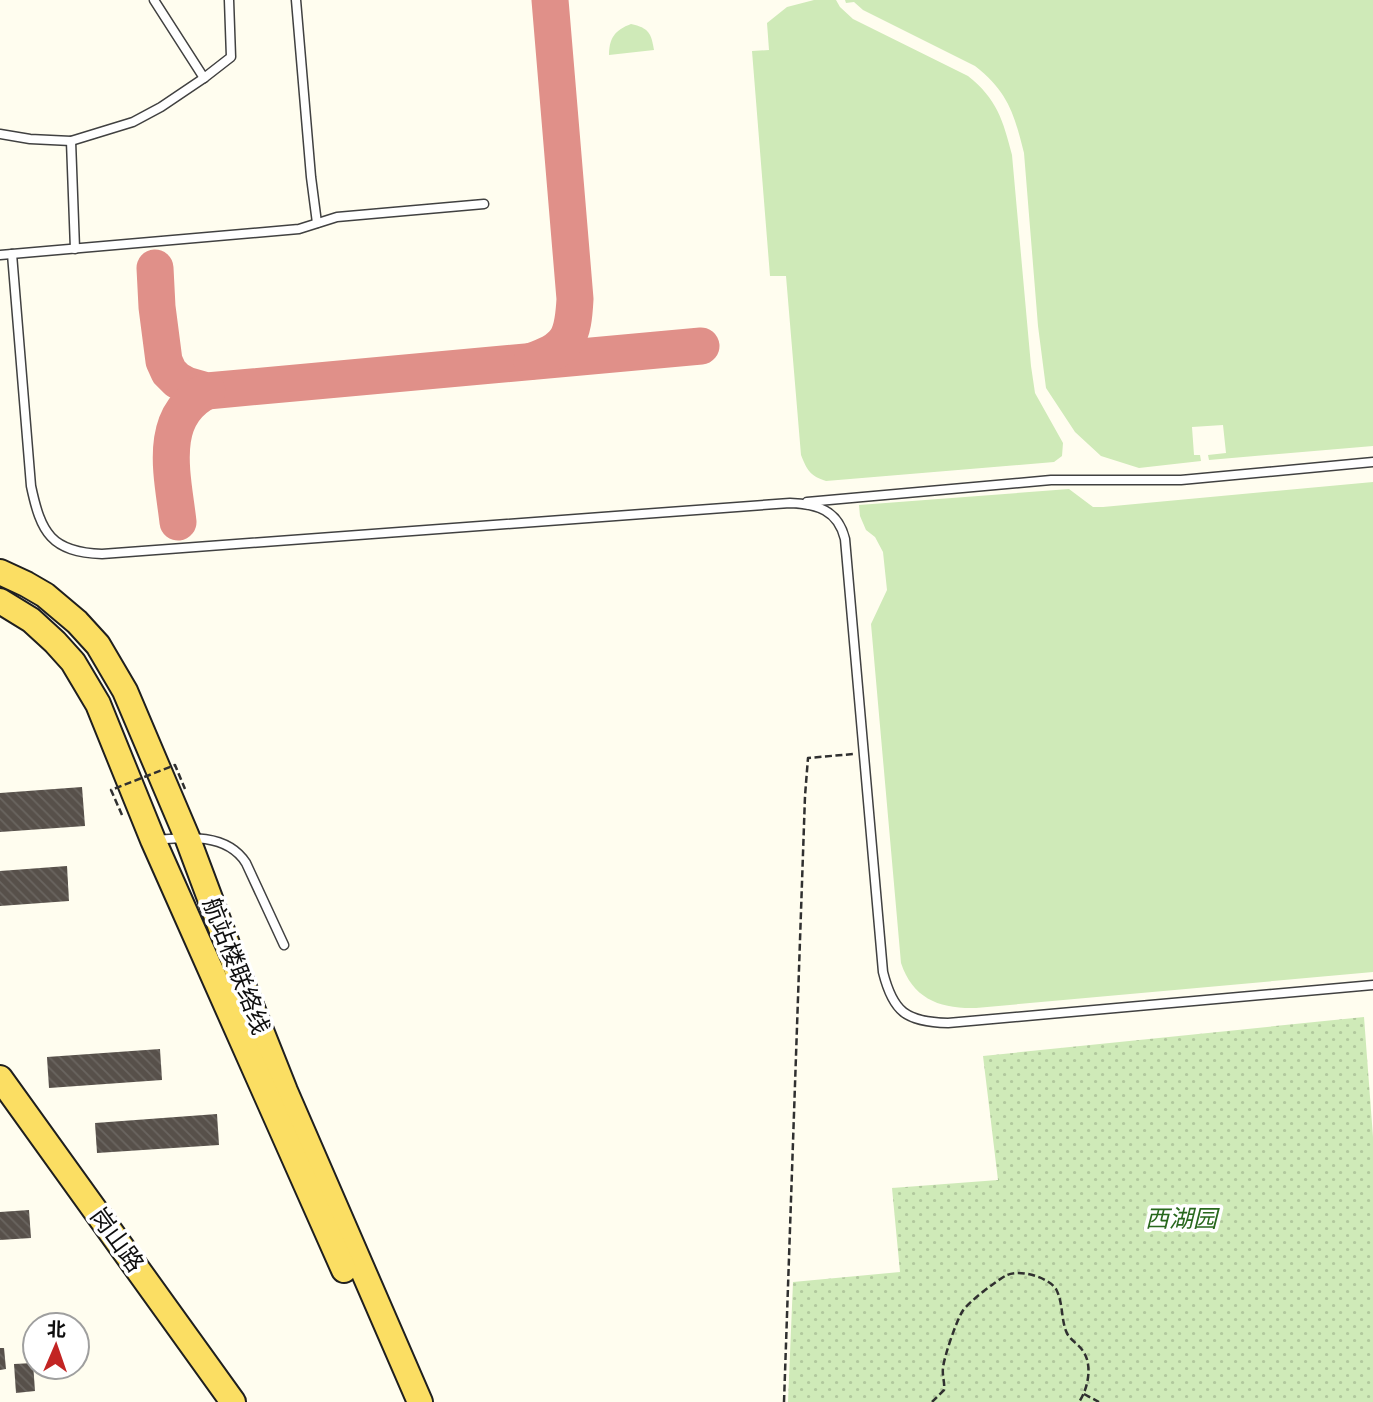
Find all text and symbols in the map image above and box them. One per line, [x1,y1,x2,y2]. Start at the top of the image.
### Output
street label: 航站楼联络线 [197,894,275,1038]
street label: 岗山路 [85,1203,149,1277]
park label: 西湖园 [1145,1205,1220,1233]
north arrow [21,1311,91,1381]
text: 北 [47,1318,66,1341]

